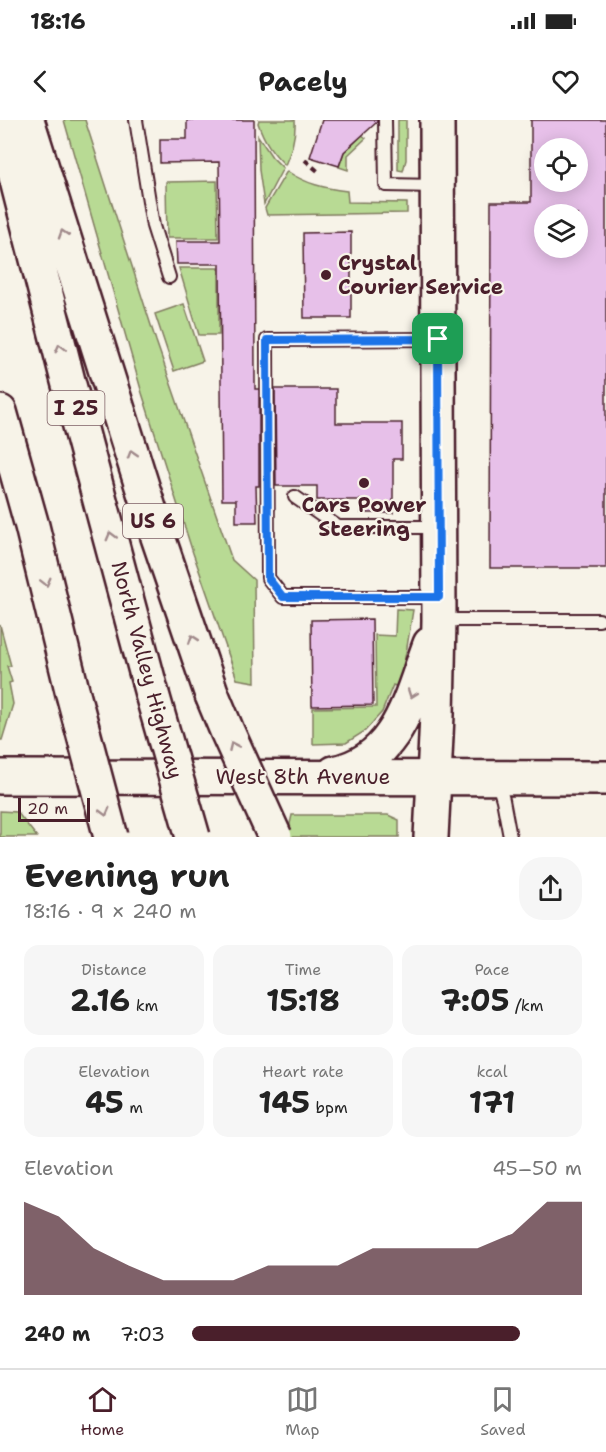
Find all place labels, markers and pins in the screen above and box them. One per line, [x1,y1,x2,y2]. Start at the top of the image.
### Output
place label: Crystal Courier Service [338,249,503,301]
marker: Crystal Courier Service [319,268,333,282]
pin [412,313,463,364]
marker: Cars Power Steering [357,476,371,490]
place label: Cars Power Steering [302,491,426,543]

